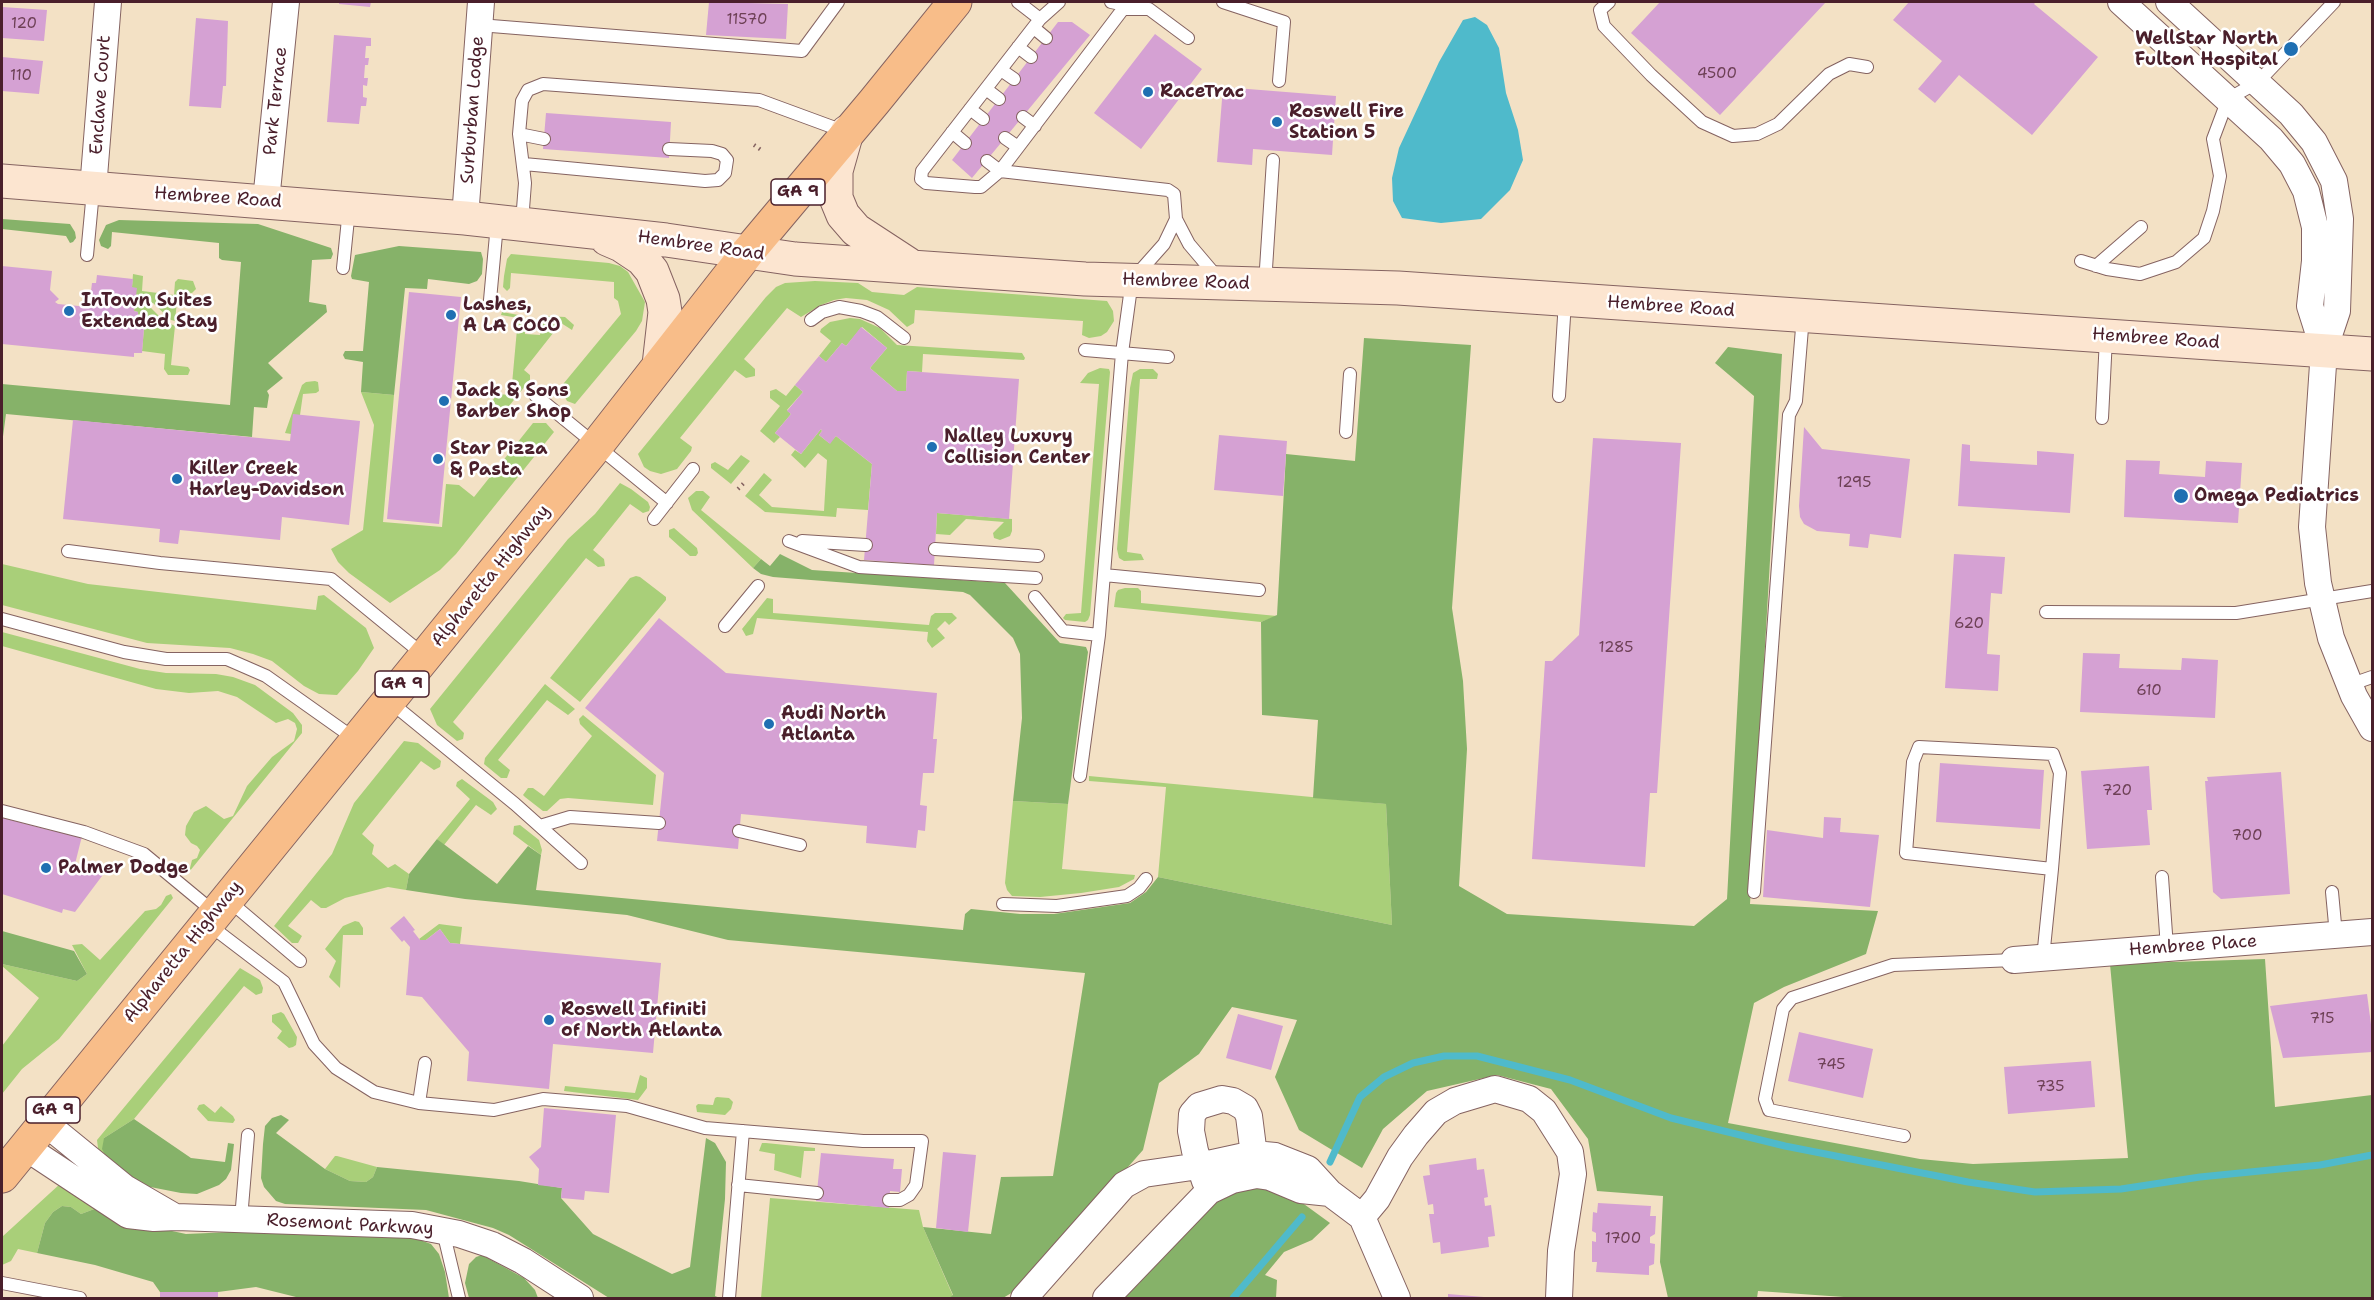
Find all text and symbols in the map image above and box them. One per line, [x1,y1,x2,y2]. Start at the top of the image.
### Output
house number: 11570 [727,11,767,29]
house number: 120 [11,15,37,33]
place label: WellStar North Fulton Hospital [2135,28,2278,70]
street label: Enclave Court [86,35,116,155]
street label: Surburban Lodge [457,35,489,185]
marker: WellStar North Fulton Hospital [2282,40,2300,58]
street label: Park Terrace [260,46,292,156]
house number: 4500 [1697,65,1737,83]
house number: 110 [10,67,32,85]
place label: RaceTrac [1160,81,1244,103]
marker: RaceTrac [1141,85,1155,99]
place label: Roswell Fire Station 5 [1289,101,1404,144]
marker: Roswell Fire Station 5 [1270,115,1284,129]
road number: GA 9 [771,179,825,205]
street label: Hembree Road [153,183,283,213]
street label: Hembree Road [636,226,766,266]
street label: Hembree Road [1122,269,1250,295]
place label: InTown Suites Extended Stay [81,290,218,332]
street label: Hembree Road [1606,292,1736,322]
place label: Lashes, A LA COCO [463,294,561,336]
marker: InTown Suites Extended Stay [62,304,76,318]
marker: Lashes, A LA COCO [444,308,458,322]
street label: Hembree Road [2091,324,2221,354]
place label: Jack & Sons Barber Shop [456,380,571,422]
marker: Jack & Sons Barber Shop [437,394,451,408]
place label: Nalley Luxury Collision Center [944,426,1091,468]
place label: Star Pizza & Pasta [450,438,548,480]
marker: Nalley Luxury Collision Center [925,440,939,454]
marker: Star Pizza & Pasta [431,452,445,466]
place label: Killer Creek Harley-Davidson [189,458,344,500]
marker: Killer Creek Harley-Davidson [170,472,184,486]
house number: 1295 [1837,474,1871,492]
place label: Omega Pediatrics [2194,485,2359,507]
marker: Omega Pediatrics [2172,487,2190,505]
street label: Alpharetta Highway [427,501,555,651]
house number: 620 [1954,615,1984,633]
house number: 1285 [1599,639,1633,657]
road number: GA 9 [375,671,429,697]
house number: 610 [2136,682,2162,700]
place label: Audi North Atlanta [781,703,886,746]
marker: Audi North Atlanta [762,717,776,731]
house number: 720 [2102,782,2132,800]
house number: 700 [2231,827,2263,845]
place label: Palmer Dodge [58,857,189,879]
marker: Palmer Dodge [39,861,53,875]
street label: Alpharetta Highway [119,877,247,1027]
street label: Hembree Place [2128,931,2258,961]
place label: Roswell Infiniti of North Atlanta [561,999,722,1042]
house number: 715 [2310,1010,2334,1028]
marker: Roswell Infiniti of North Atlanta [542,1013,556,1027]
house number: 745 [1816,1056,1846,1074]
house number: 735 [2036,1078,2064,1096]
road number: GA 9 [26,1097,80,1123]
street label: Rosemont Parkway [266,1210,434,1240]
house number: 1700 [1605,1230,1641,1248]

